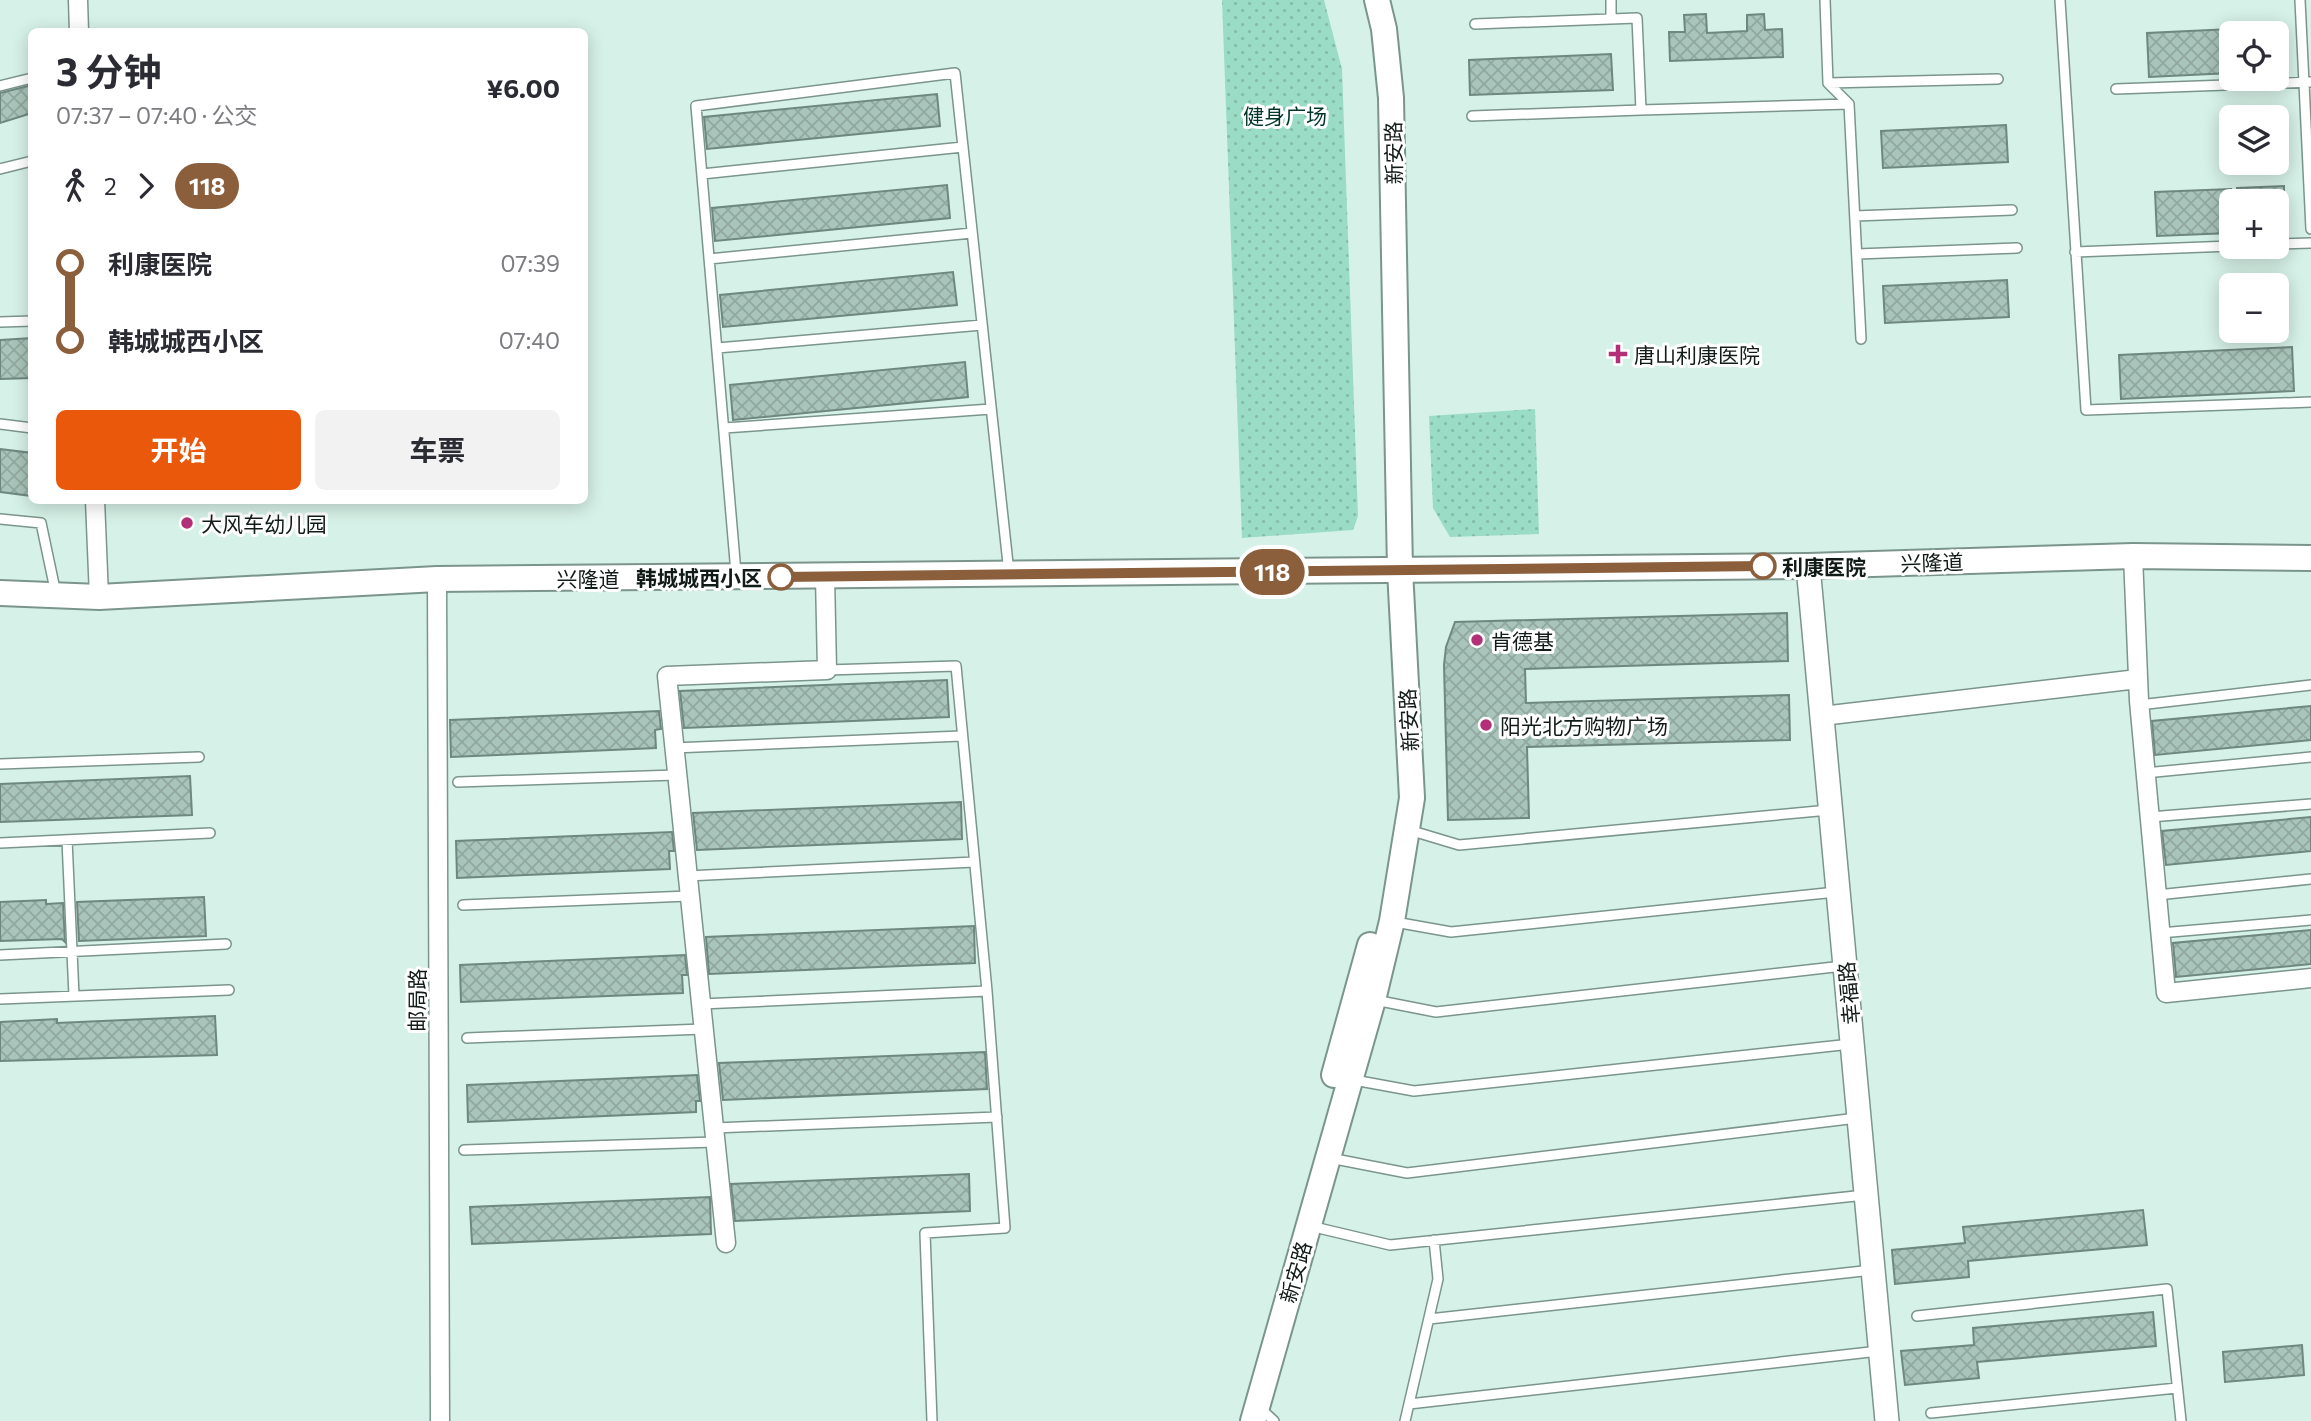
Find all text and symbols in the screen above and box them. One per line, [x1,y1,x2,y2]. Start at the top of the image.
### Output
map controls [2219,21,2289,343]
button: locate [2219,21,2289,91]
text: 3 分钟 [56,47,161,94]
text: ¥6.00 [487,72,560,103]
text: 07:37 – 07:40 · 公交 [56,101,258,129]
park label: 健身广场 [1243,103,1327,128]
button: layers [2219,105,2289,175]
street label: 新安路 [1380,121,1406,185]
icon: walk [56,167,94,205]
icon: forward [127,167,165,205]
text: 118 [189,171,225,200]
text: 2 [104,172,117,200]
button: + [2219,189,2289,259]
text: 利康医院 [108,248,212,279]
text: 07:39 [500,249,560,277]
button: − [2219,273,2289,343]
text: 韩城城西小区 [108,325,264,356]
text: 07:40 [499,326,560,354]
place label: 唐山利康医院 [1634,342,1760,367]
marker: 唐山利康医院 [1608,344,1628,364]
button: 开始 [56,410,301,490]
button: 车票 [315,410,560,490]
place label: 大风车幼儿园 [201,511,327,536]
marker: 大风车幼儿园 [179,515,195,531]
street label: 兴隆道 [1900,548,1964,576]
line badge: 118 [1232,549,1312,595]
marker: 利康医院 [1750,553,1776,579]
place label: 利康医院 [1782,554,1866,579]
text: 118 [1254,557,1290,586]
marker: 韩城城西小区 [768,564,794,590]
place label: 韩城城西小区 [636,565,762,590]
street label: 兴隆道 [557,566,620,591]
place label: 肯德基 [1491,628,1554,653]
marker: 肯德基 [1469,632,1485,648]
street label: 新安路 [1394,688,1422,752]
place label: 阳光北方购物广场 [1500,713,1668,738]
marker: 阳光北方购物广场 [1478,717,1494,733]
street label: 幸福路 [1833,961,1863,1025]
street label: 邮局路 [404,969,429,1032]
street label: 新安路 [1274,1238,1316,1306]

